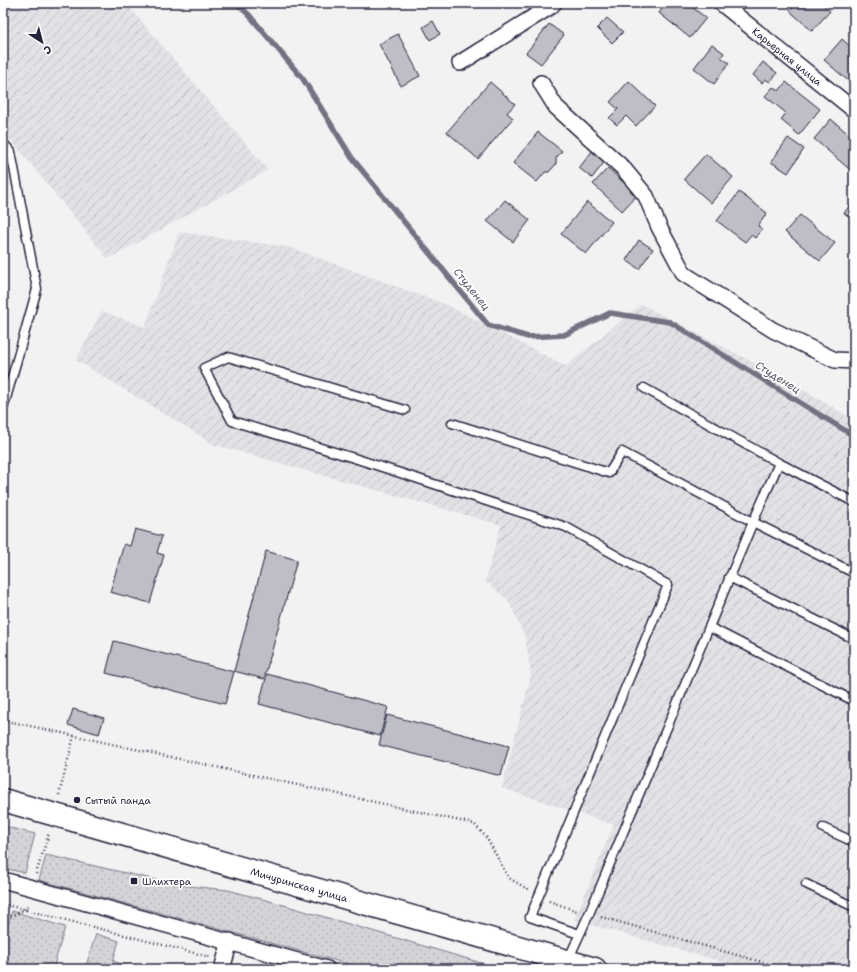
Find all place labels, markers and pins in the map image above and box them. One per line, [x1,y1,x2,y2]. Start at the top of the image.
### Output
place label: Сытый панда [85,794,151,807]
marker: Сытый панда [72,795,82,805]
place label: Шлихтера [142,875,192,888]
marker: Шлихтера [129,876,139,886]

